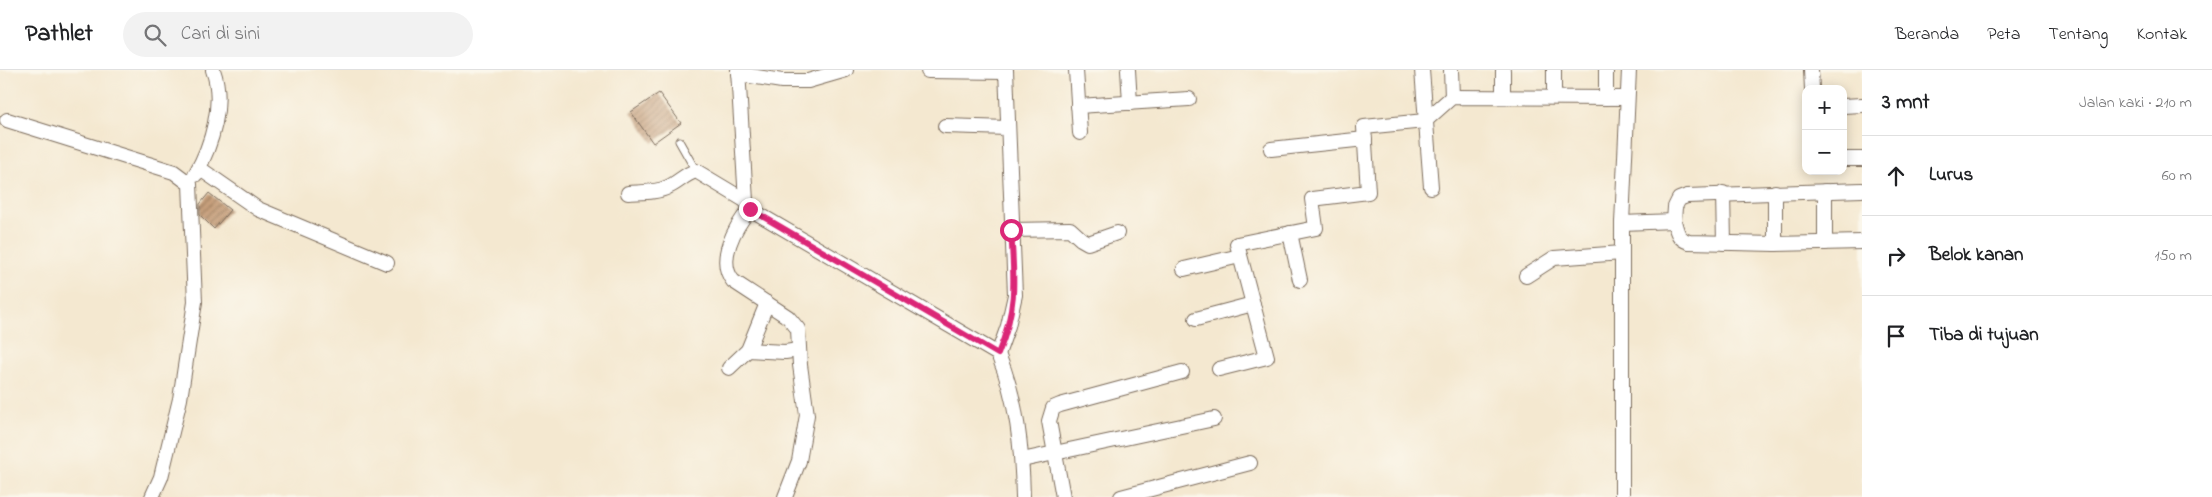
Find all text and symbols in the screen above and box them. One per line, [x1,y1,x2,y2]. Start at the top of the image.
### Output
search box [123,12,473,57]
text: Pathlet [25,17,93,52]
icon: search [141,21,169,49]
text: Cari di sini [181,21,260,48]
text: Beranda [1895,22,1959,48]
text: Peta [1987,22,2020,48]
text: Tentang [2048,22,2108,48]
text: Kontak [2136,22,2187,48]
map controls [1802,85,1847,175]
button: + [1802,85,1847,130]
text: 3 mnt [1882,88,1930,118]
text: Jalan kaki · 210 m [2079,91,2192,115]
button: − [1802,130,1847,175]
icon: ahead [1882,162,1910,190]
text: Lurus [1929,162,1973,189]
text: 60 m [2162,164,2192,188]
route end [739,198,762,221]
route start [1000,219,1023,242]
icon: right [1882,242,1910,270]
text: Belok kanan [1929,242,2023,269]
text: 150 m [2154,244,2192,268]
icon: arrive [1882,322,1910,350]
text: Tiba di tujuan [1929,322,2039,349]

